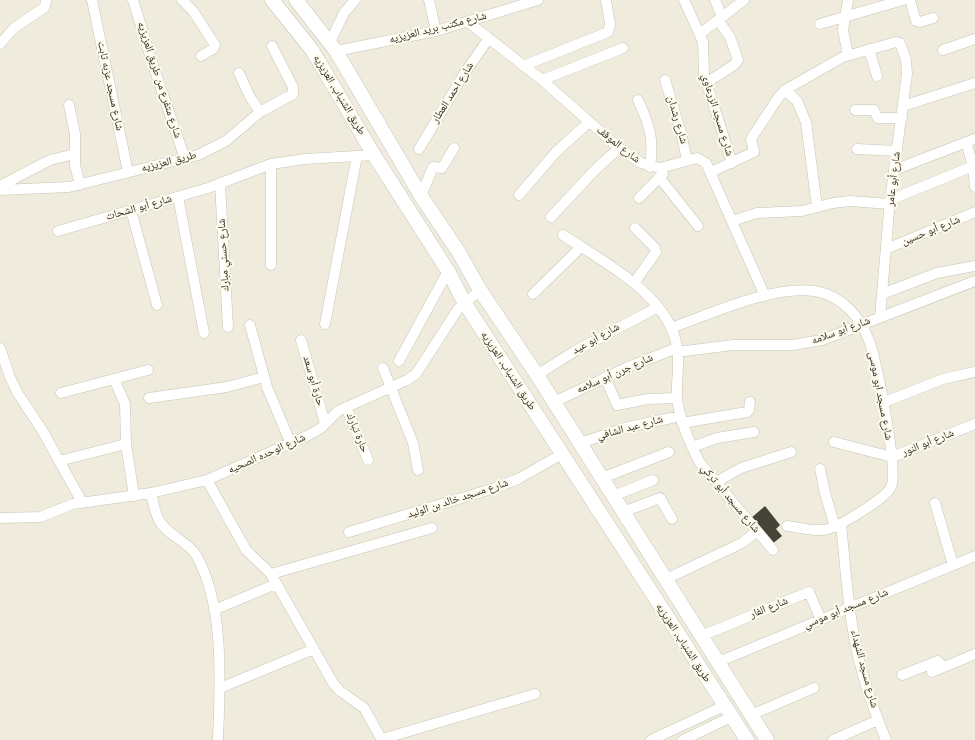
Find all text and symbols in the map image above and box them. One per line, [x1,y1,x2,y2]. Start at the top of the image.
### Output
street label: شارع مكتب بريد العزيزيه [388,10,488,46]
street label: شارع متفرع من طريق العزيزيه [134,20,184,140]
street label: شارع مسجد عزبه ثابت [94,40,126,132]
street label: طريق الشنباب, العزيزيه [310,52,368,138]
street label: شارع احمد العطار [429,60,477,126]
street label: شارع مسجد الزرعاوي [698,72,736,158]
street label: شارع رشدان [664,94,690,146]
street label: شارع الموقف [593,124,643,166]
street label: طريق العزيزيه [140,149,198,175]
street label: شارع أبو عامر [884,151,904,207]
street label: شارع أبو الشحات [104,192,174,224]
street label: شارع أبو حسين [900,213,962,249]
street label: شارع حسني مبارك [215,218,233,292]
street label: شارع أبو سلامه [810,314,872,348]
street label: شارع أبو عيد [570,321,622,357]
street label: طريق الشنباب, العزيزيه [478,329,538,413]
street label: شارع جرن أبو سلامه [575,351,655,397]
street label: شارع مسجد ابو موسى [865,351,895,441]
street label: حارة أبو سعد [299,354,327,408]
street label: حارة تبارك [343,411,371,455]
street label: شارع عبد الشافي [596,413,664,443]
street label: شارع أبو النور [900,427,956,459]
street label: شارع الوحده الصحيه [226,431,308,477]
street label: شارع مسجد أبو تركي [698,462,762,536]
street label: شارع مسجد خالد بن الوليد [406,476,510,522]
street label: شارع مسجد أبو موسي [802,586,890,632]
street label: شارع الفار [748,594,790,622]
street label: طريق الشنباب, العزيزيه [653,601,713,685]
street label: شارع مسجد الشهداء [847,628,881,710]

